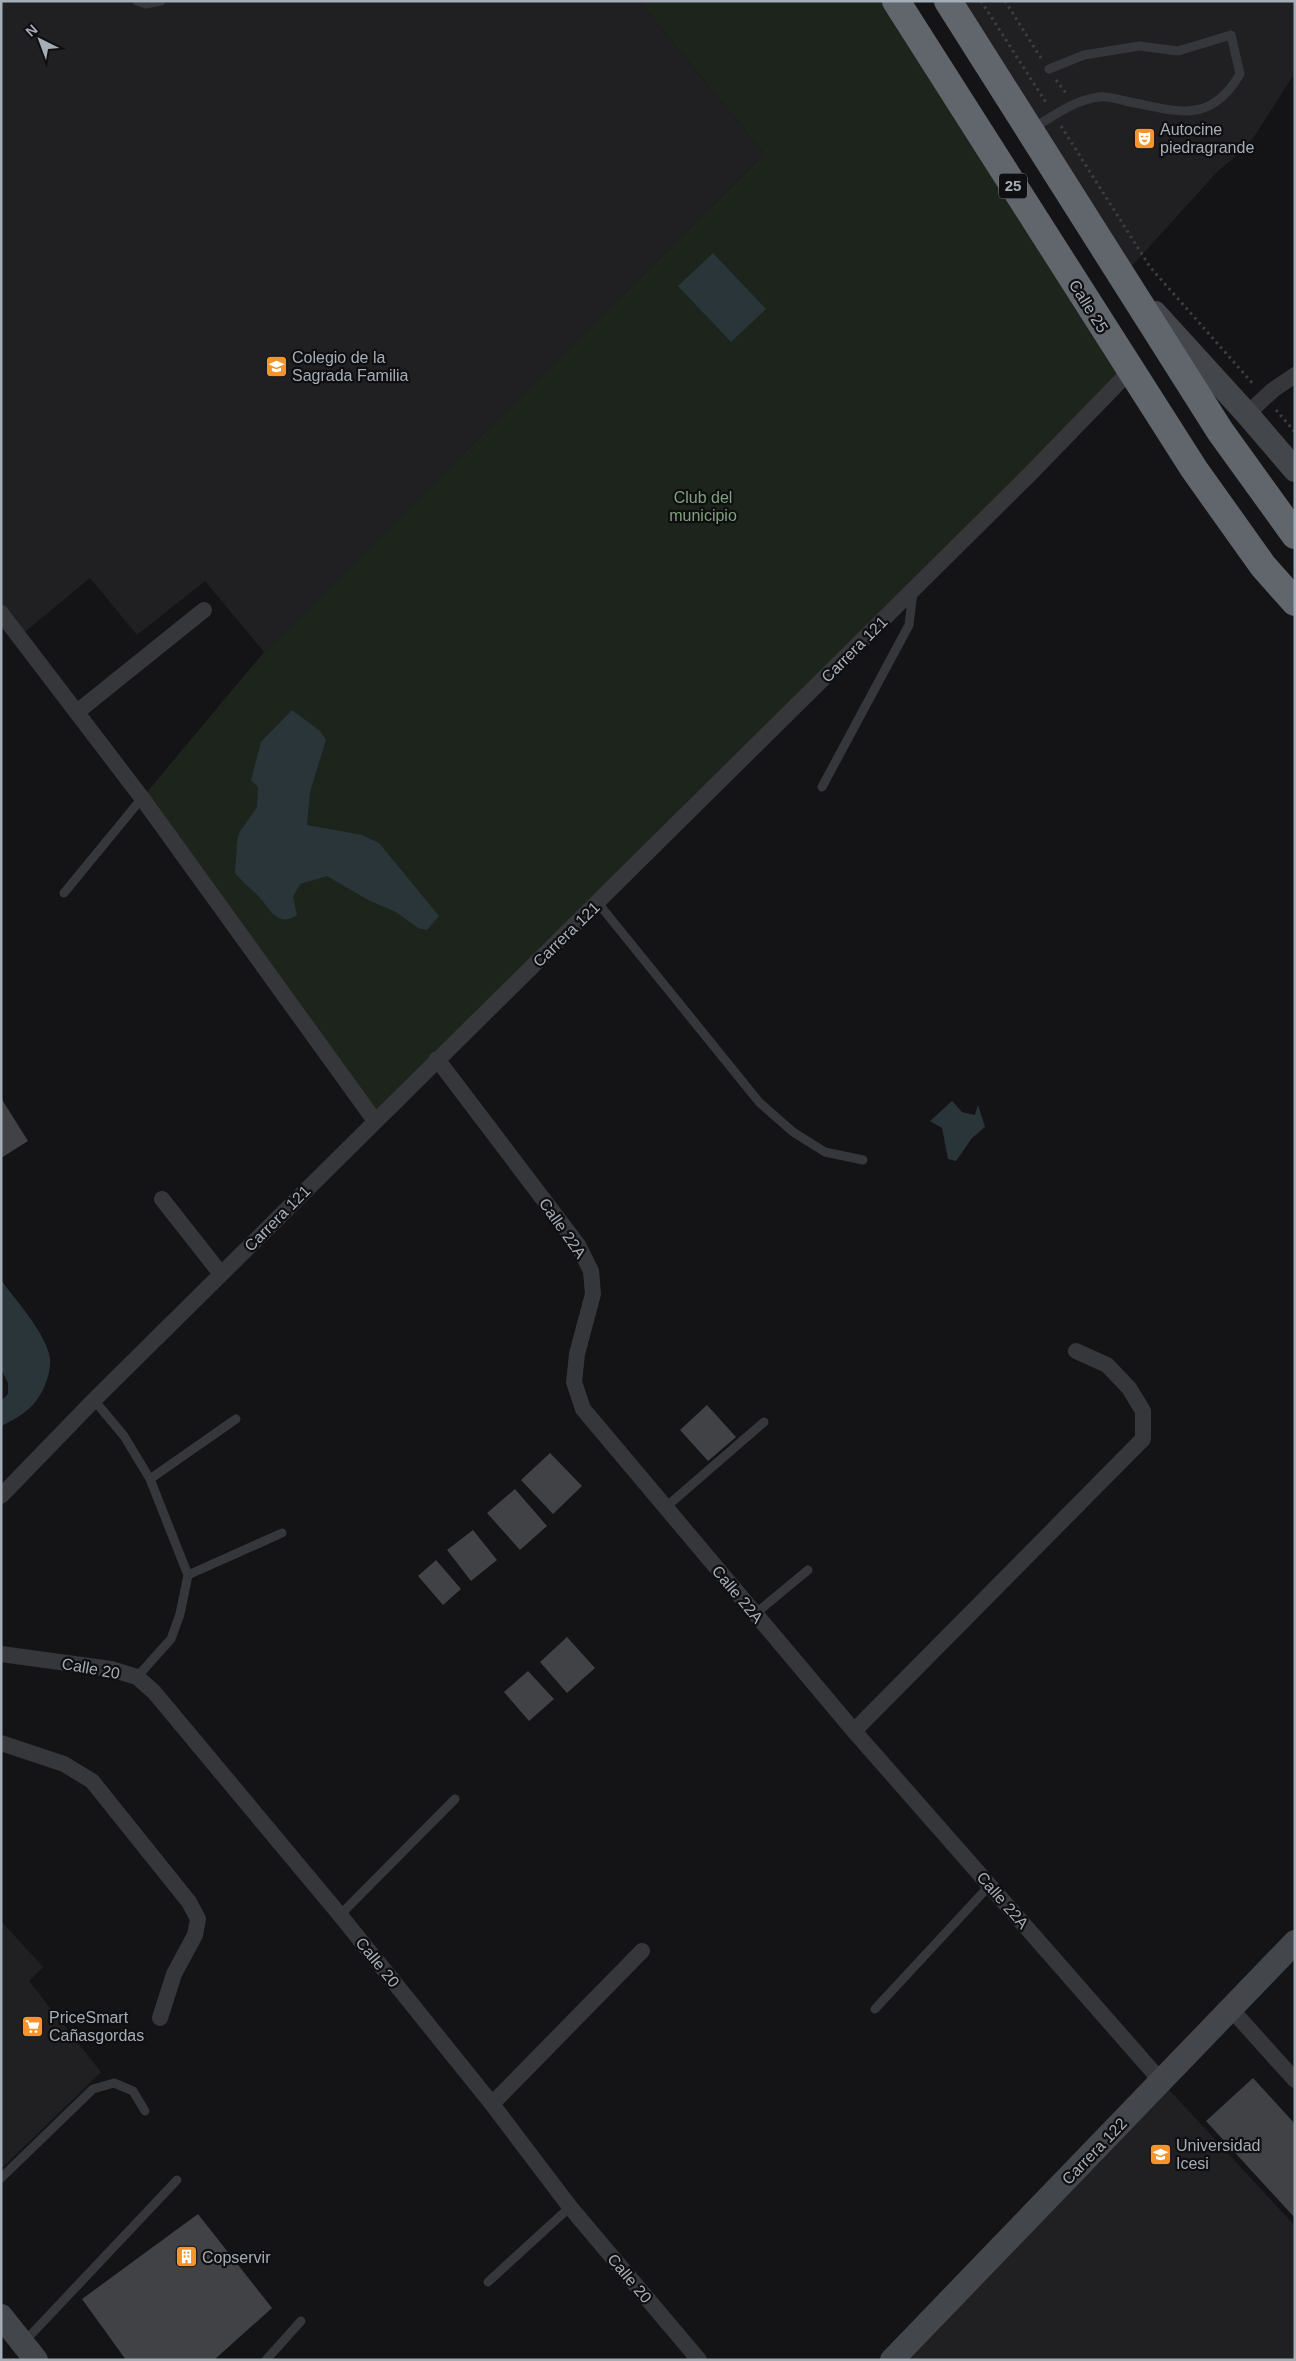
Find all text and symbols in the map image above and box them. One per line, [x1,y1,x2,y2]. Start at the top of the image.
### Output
north arrow [15,15,65,65]
text: N [22,21,40,40]
place label: Autocine piedragrande [1160,121,1254,156]
theatre icon: Autocine piedragrande [1132,126,1156,150]
road number: 25 [999,174,1027,198]
street label: Calle 25 [1066,277,1111,336]
place label: Colegio de la Sagrada Familia [292,349,409,384]
school or university icon: Colegio de la Sagrada Familia [264,354,288,378]
park label: Club del municipio [669,489,737,524]
street label: Carrera 121 [818,613,891,686]
street label: Carrera 121 [530,899,603,970]
street label: Carrera 121 [241,1182,314,1255]
street label: Calle 22A [536,1195,590,1262]
street label: Calle 22A [709,1562,767,1627]
street label: Calle 20 [61,1655,121,1682]
street label: Calle 22A [973,1869,1032,1932]
street label: Calle 20 [353,1934,403,1991]
place label: PriceSmart Cañasgordas [49,2009,144,2044]
supermarket icon: PriceSmart Cañasgordas [21,2014,45,2038]
street label: Carrera 122 [1059,2115,1130,2188]
place label: Universidad Icesi [1176,2137,1260,2172]
school or university icon: Universidad Icesi [1148,2142,1172,2166]
building icon: Copservir [174,2245,198,2269]
place label: Copservir [202,2249,271,2266]
street label: Calle 20 [604,2250,655,2306]

